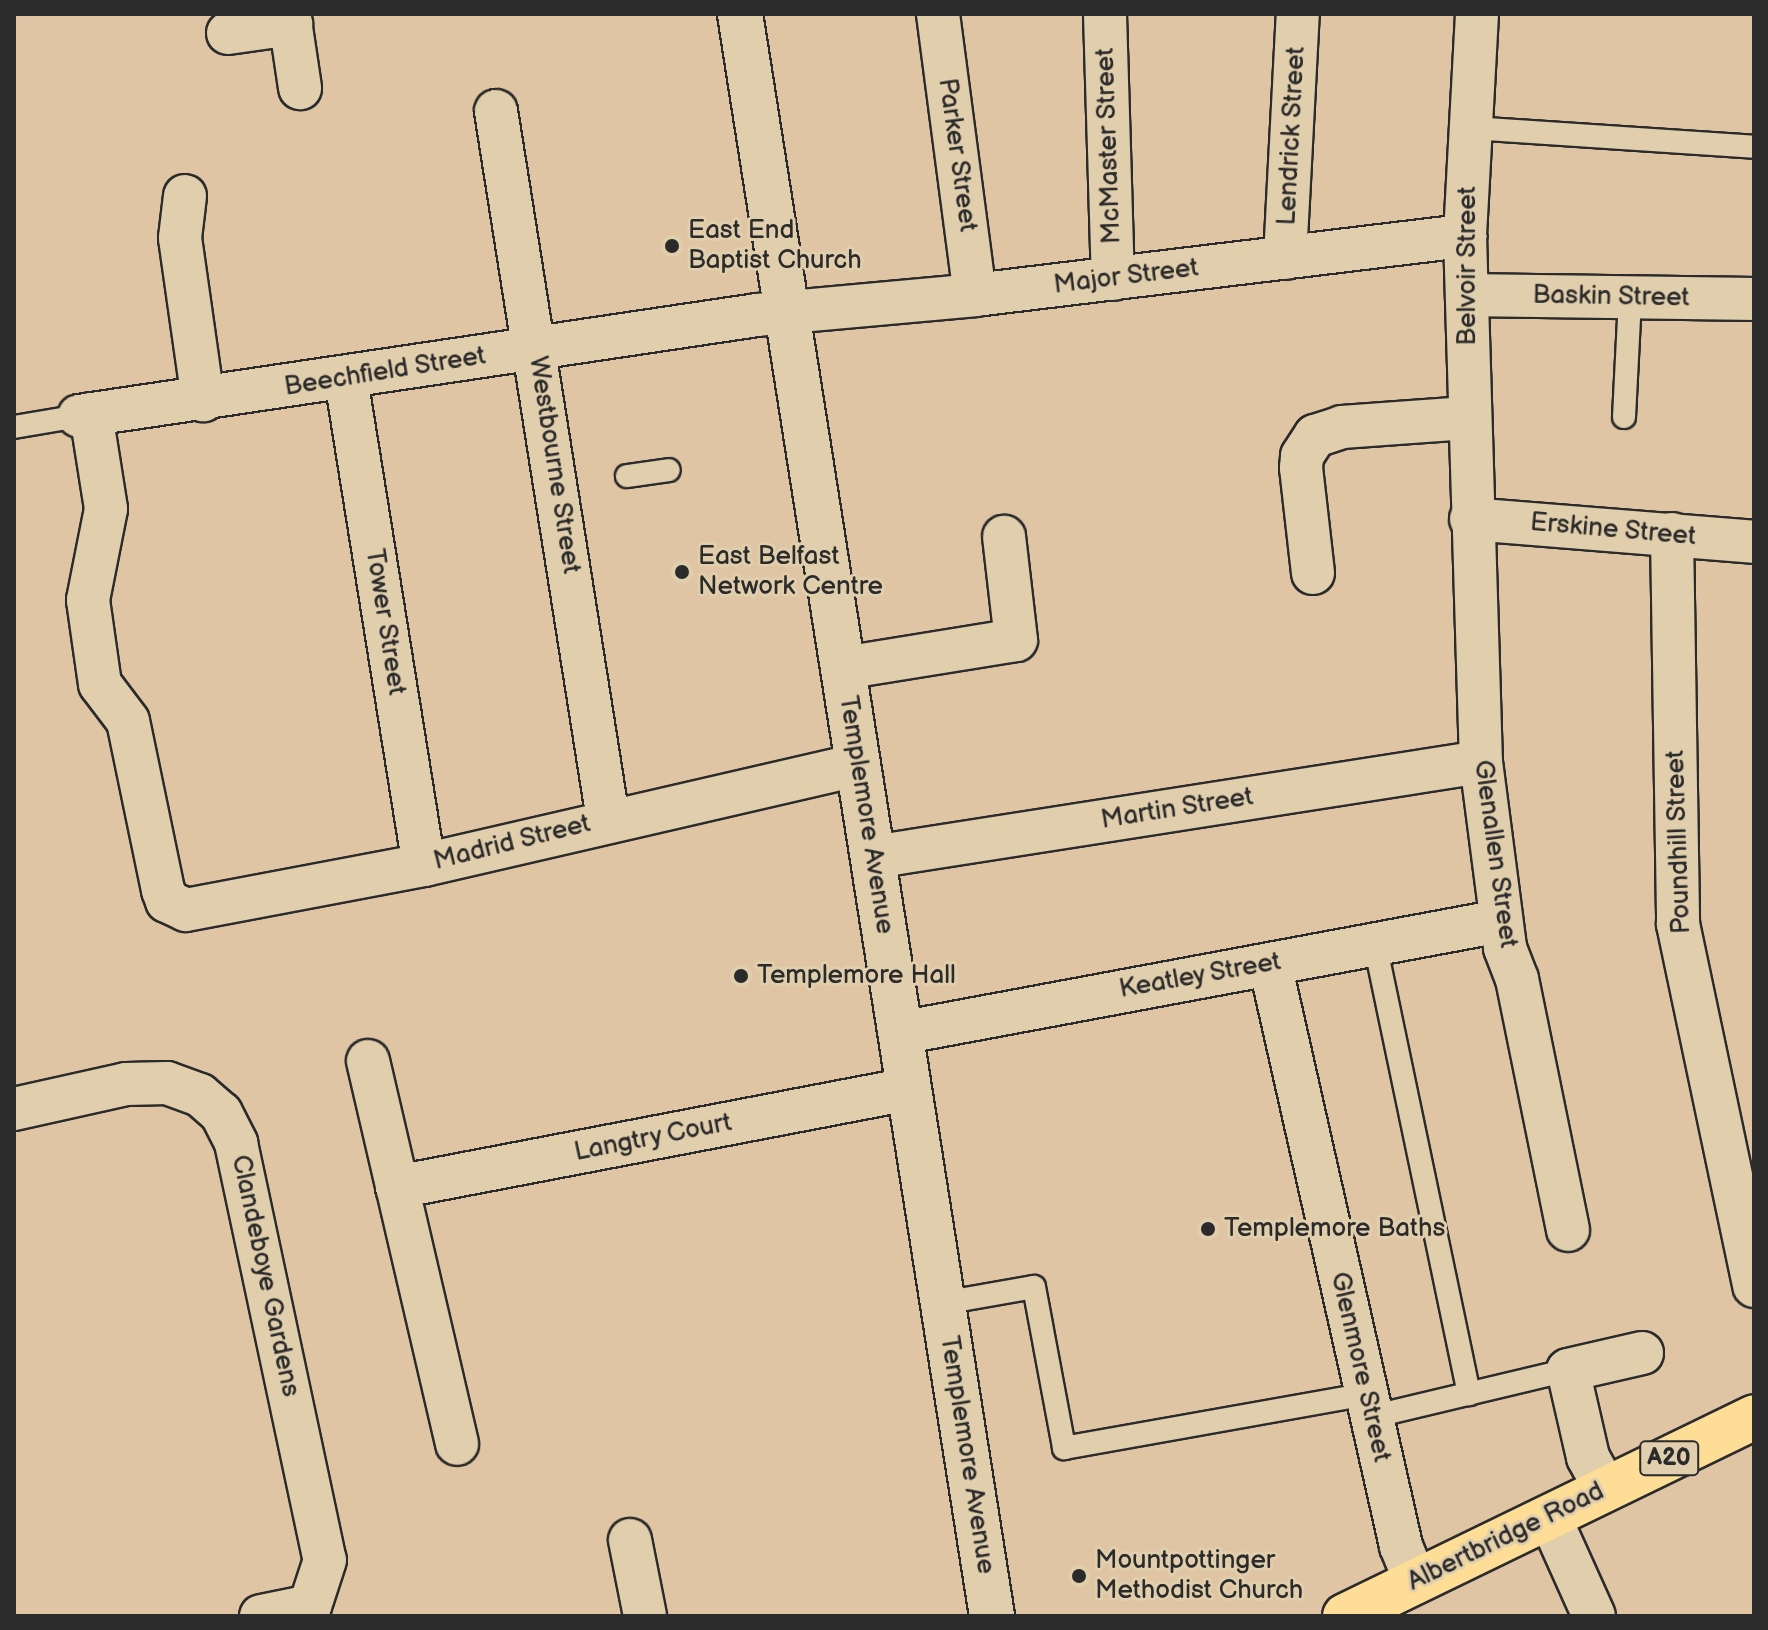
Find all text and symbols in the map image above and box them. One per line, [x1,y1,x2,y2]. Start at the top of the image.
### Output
street label: Lendrick Street [1272,46,1312,226]
street label: McMaster Street [1090,47,1128,245]
street label: Parker Street [931,76,983,234]
street label: Belvoir Street [1452,186,1484,346]
place label: East End Baptist Church [688,215,862,276]
marker: East End Baptist Church [663,237,681,255]
street label: Major Street [1052,253,1200,301]
street label: Baskin Street [1532,280,1690,314]
street label: Beechfield Street [282,341,488,403]
street label: Westbourne Street [521,354,587,576]
street label: Erskine Street [1529,507,1697,553]
place label: East Belfast Network Centre [698,541,883,602]
street label: Tower Street [358,546,412,698]
marker: East Belfast Network Centre [673,563,691,581]
street label: Templemore Avenue [832,694,900,936]
street label: Poundhill Street [1660,749,1698,935]
street label: Glenallen Street [1466,758,1524,950]
street label: Martin Street [1099,782,1255,836]
street label: Madrid Street [430,808,594,878]
street label: Keatley Street [1116,946,1284,1006]
place label: Templemore Hall [757,960,956,992]
marker: Templemore Hall [732,967,750,985]
street label: Langtry Court [571,1107,735,1169]
street label: Clandeboye Gardens [224,1152,306,1400]
place label: Templemore Baths [1224,1213,1445,1245]
marker: Templemore Baths [1199,1220,1217,1238]
street label: Glenmore Street [1323,1269,1397,1465]
street label: Templemore Avenue [933,1334,1001,1576]
road number: A20 [1639,1438,1699,1478]
street label: Albertbridge Road [1403,1476,1609,1598]
place label: Mountpottinger Methodist Church [1095,1545,1303,1606]
marker: Mountpottinger Methodist Church [1070,1567,1088,1585]

